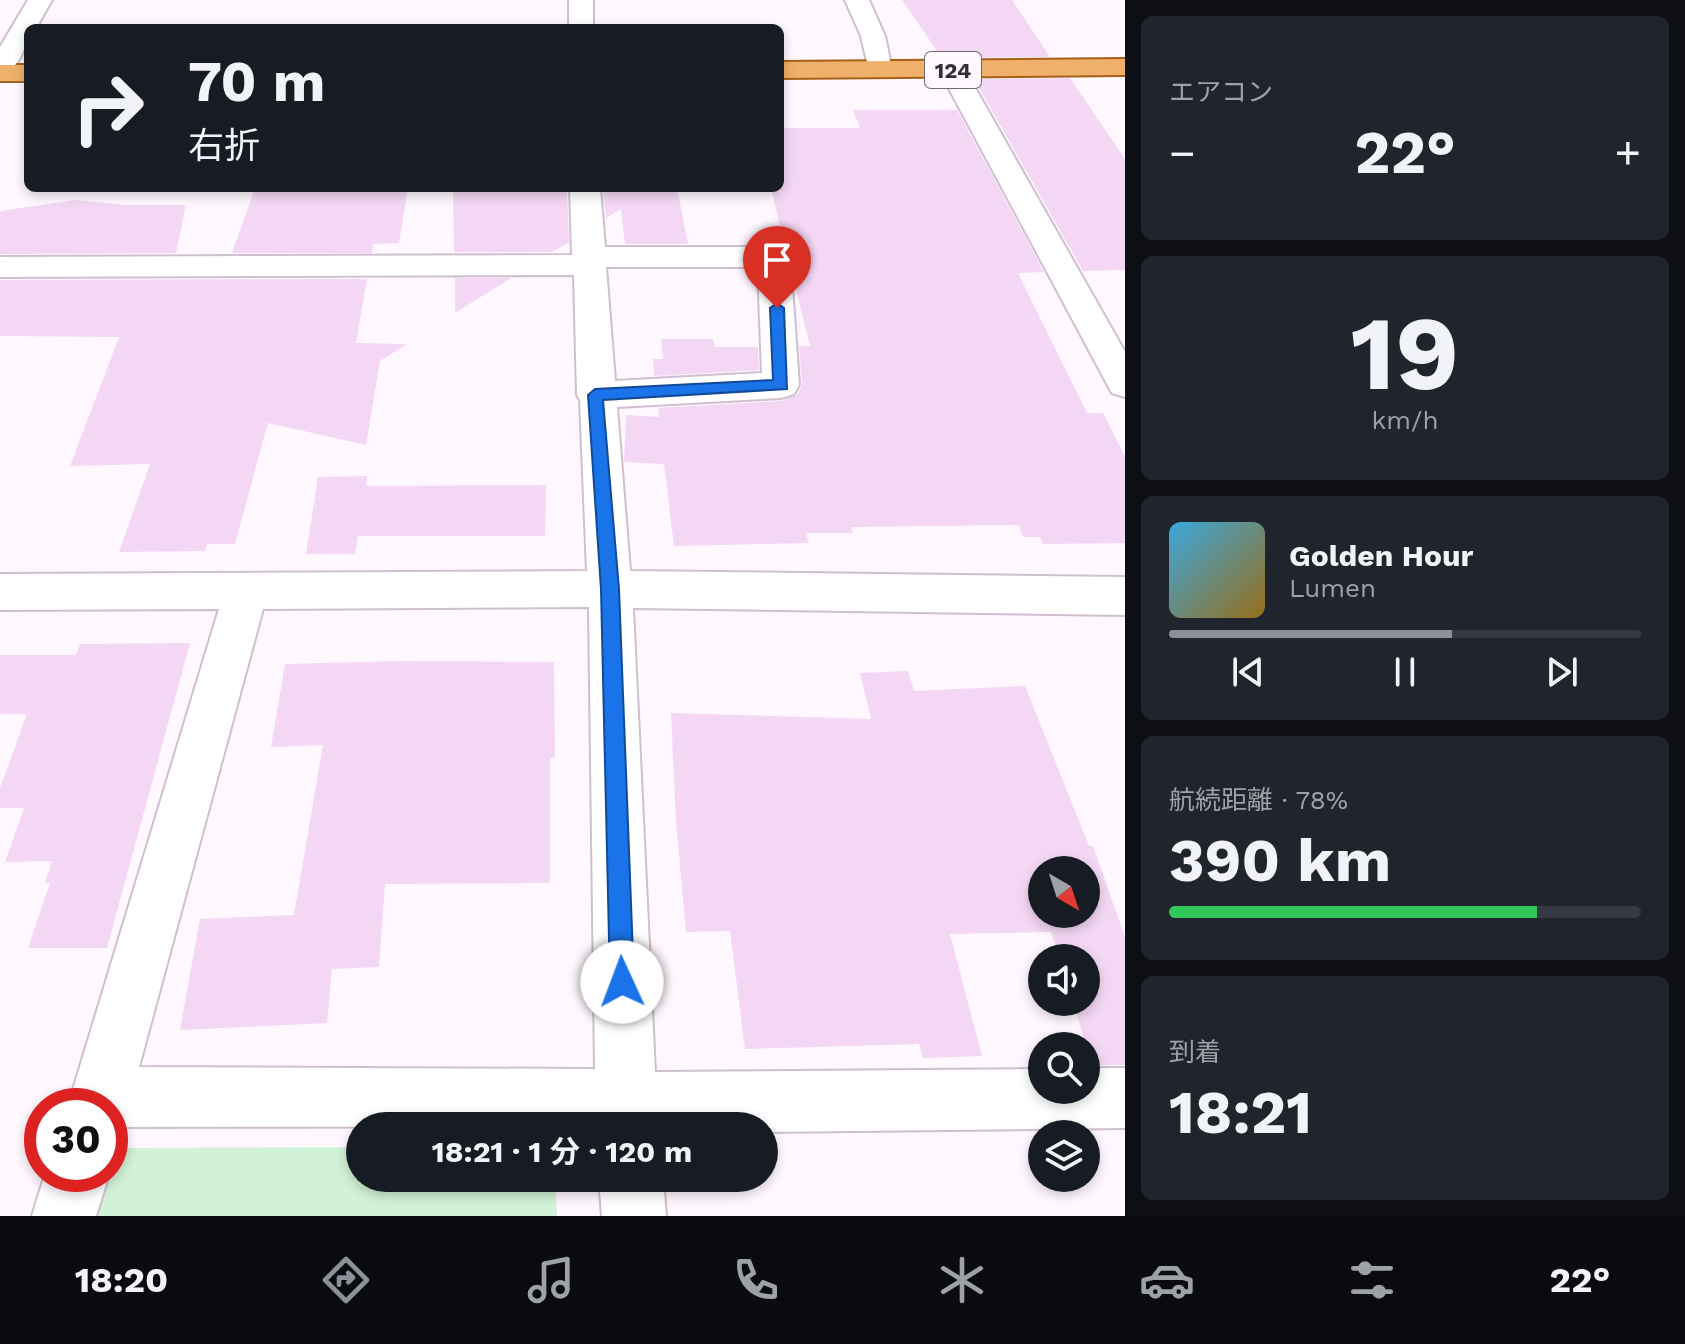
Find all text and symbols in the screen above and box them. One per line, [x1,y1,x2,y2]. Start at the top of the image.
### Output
text: 70 m [188,49,325,115]
road number: 124 [925,52,981,88]
icon: right [56,56,160,160]
text: エアコン [1169,77,1273,107]
text: 22° [1354,117,1456,188]
text: 右折 [188,125,260,167]
text: − [1169,127,1196,179]
text: + [1614,127,1641,179]
pin [743,226,811,308]
icon: arrive [755,238,799,282]
text: 19 [1351,292,1459,414]
text: km/h [1372,405,1438,435]
text: Golden Hour [1289,538,1473,573]
text: Lumen [1289,573,1376,603]
icon: previous [1226,650,1270,694]
icon: pause [1383,650,1427,694]
icon: next [1540,650,1584,694]
text: 航続距離 · 78% [1169,785,1348,815]
text: 390 km [1169,825,1391,896]
north arrow [1028,856,1100,928]
map controls [1028,856,1100,1192]
position arrow [580,940,664,1024]
button: sound [1028,944,1100,1016]
button: search [1028,1032,1100,1104]
text: 到着 [1169,1037,1221,1067]
text: 18:21 [1169,1077,1312,1148]
speed limit sign: 30 [24,1088,128,1192]
button: layers [1028,1120,1100,1192]
text: 18:21 · 1 分 · 120 m [432,1134,692,1169]
icon: directions [318,1252,374,1308]
icon: music [523,1252,579,1308]
icon: phone [728,1252,784,1308]
icon: climate [934,1252,990,1308]
icon: car [1139,1252,1195,1308]
icon: filters [1344,1252,1400,1308]
text: 18:20 [75,1259,168,1301]
text: 22° [1550,1259,1610,1301]

